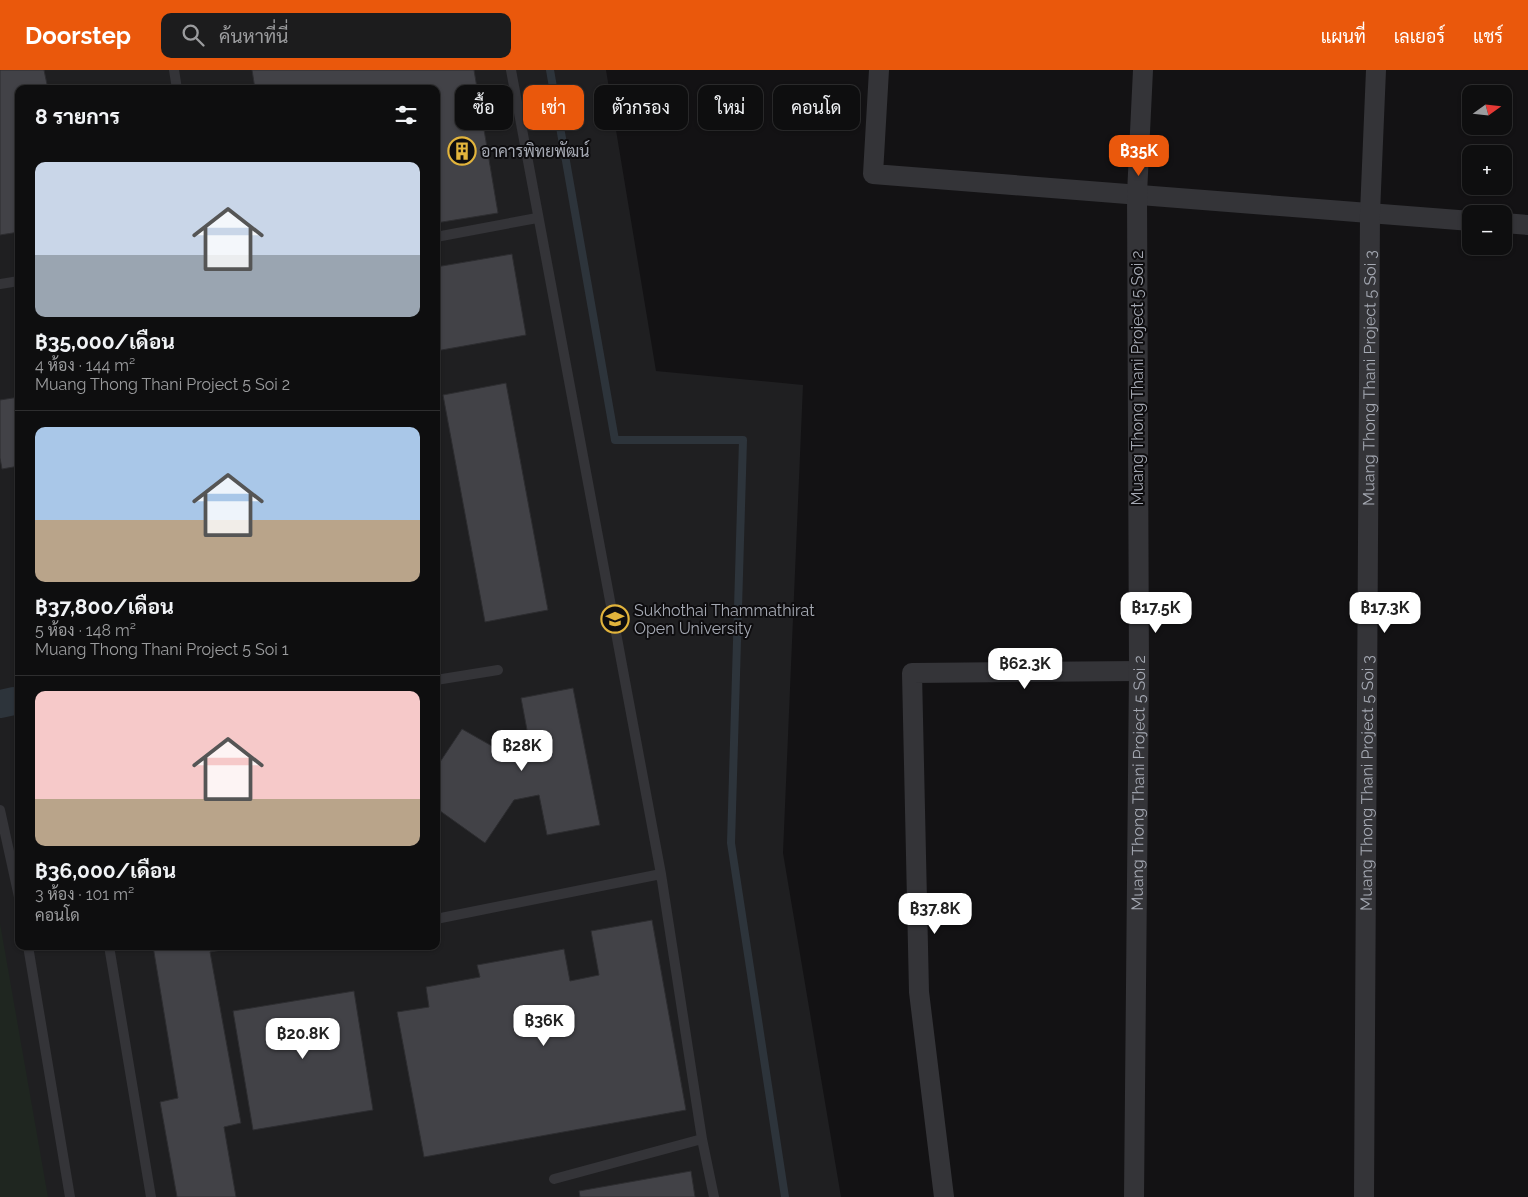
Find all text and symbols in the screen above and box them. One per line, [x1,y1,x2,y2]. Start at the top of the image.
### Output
search box [161,13,511,58]
text: Doorstep [25,21,131,50]
icon: search [179,21,207,49]
text: ค้นหาที่นี่ [219,25,288,47]
text: แผนที่ [1321,26,1366,47]
text: เลเยอร์ [1394,26,1445,47]
text: แชร์ [1473,26,1503,47]
chip: ซื้อ [455,85,513,130]
chip: เช่า [523,85,584,130]
chip: ตัวกรอง [594,85,688,130]
chip: ใหม่ [698,85,763,130]
chip: คอนโด [773,85,860,130]
north arrow [1462,85,1512,135]
map controls [1462,85,1512,255]
icon: filters [392,101,420,129]
text: 8 รายการ [35,104,120,129]
pin: ฿35K [1109,134,1169,177]
building icon: อาคารพิทยพัฒน์ [447,136,477,166]
place label: อาคารพิทยพัฒน์ [481,139,590,161]
text: ฿35K [1120,141,1158,160]
button: + [1462,145,1512,195]
icon: home [183,194,273,284]
button: − [1462,205,1512,255]
street label: Muang Thong Thani Project 5 Soi 2 [1128,250,1147,506]
street label: Muang Thong Thani Project 5 Soi 3 [1359,250,1380,506]
text: ฿35,000/เดือน [35,329,175,354]
text: 4 ห้อง · 144 m² [35,356,135,375]
text: Muang Thong Thani Project 5 Soi 2 [35,375,290,394]
icon: home [183,460,273,550]
pin: ฿17.5K [1115,592,1197,634]
pin: ฿17.3K [1344,592,1426,634]
text: ฿37,800/เดือน [35,594,174,619]
text: ฿17.5K [1132,598,1180,617]
text: ฿17.3K [1361,598,1409,617]
place label: Sukhothai Thammathirat Open University [634,601,815,638]
school or university icon: Sukhothai Thammathirat Open University [600,604,630,634]
text: 5 ห้อง · 148 m² [35,621,136,640]
text: Muang Thong Thani Project 5 Soi 1 [35,640,289,659]
pin: ฿62.3K [984,648,1066,690]
text: ฿62.3K [999,654,1051,673]
street label: Muang Thong Thani Project 5 Soi 2 [1128,655,1149,911]
street label: Muang Thong Thani Project 5 Soi 3 [1357,655,1377,911]
icon: home [183,724,273,814]
pin: ฿28K [492,730,552,772]
text: ฿28K [502,736,542,755]
text: ฿36,000/เดือน [35,858,176,883]
text: 3 ห้อง · 101 m² [35,885,134,904]
pin: ฿37.8K [894,892,976,935]
text: ฿37.8K [910,899,960,918]
text: คอนโด [35,906,80,925]
pin: ฿36K [514,1004,574,1047]
text: ฿36K [525,1011,564,1030]
pin: ฿20.8K [262,1018,344,1060]
text: ฿20.8K [277,1024,329,1043]

